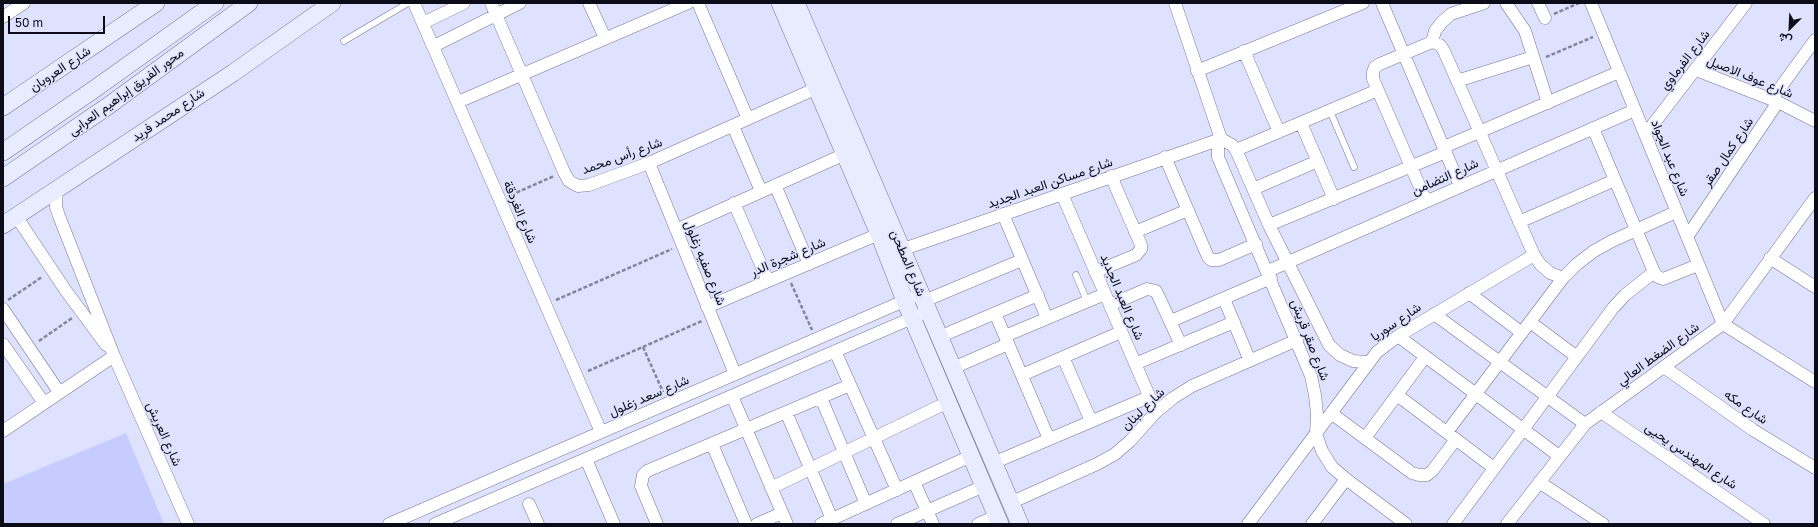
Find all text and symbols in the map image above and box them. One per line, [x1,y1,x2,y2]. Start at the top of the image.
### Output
scale bar [10,8,107,34]
north arrow [1770,8,1810,48]
text: 50 m [15,15,43,30]
street label: شارع الفرماوي [1657,27,1713,93]
text: ش [1776,31,1794,48]
street label: شارع العروبان [27,43,93,95]
street label: محور الفريق إبراهيم العرابى [65,45,187,139]
street label: شارع عوف الاصيل [1705,53,1795,101]
street label: شارع محمد فريد [129,85,207,145]
street label: شارع كمال صقر [1699,114,1757,190]
street label: شارع عبد الجواد [1648,117,1692,199]
street label: شارع رأس محمد [580,134,664,178]
street label: شارع مساكن العبد الجديد [985,154,1115,212]
street label: شارع التضامن [1409,155,1481,199]
street label: شارع الغردقة [500,178,540,246]
street label: شارع صفيه زغلول [681,218,729,308]
street label: شارع المطحن [887,227,929,299]
street label: شارع شجرة الدر [748,234,828,280]
street label: شارع العبد الجديد [1097,252,1147,342]
street label: شارع صقر قريش [1287,297,1333,383]
street label: شارع سوريا [1368,300,1424,344]
street label: شارع الضغط العالي [1614,319,1702,389]
street label: شارع سعد زغلول [607,372,691,420]
street label: شارع لبنان [1118,385,1168,433]
street label: شارع مكه [1721,386,1771,428]
street label: شارع العريش [143,399,185,469]
street label: شارع المهندس يحيى [1642,419,1740,493]

